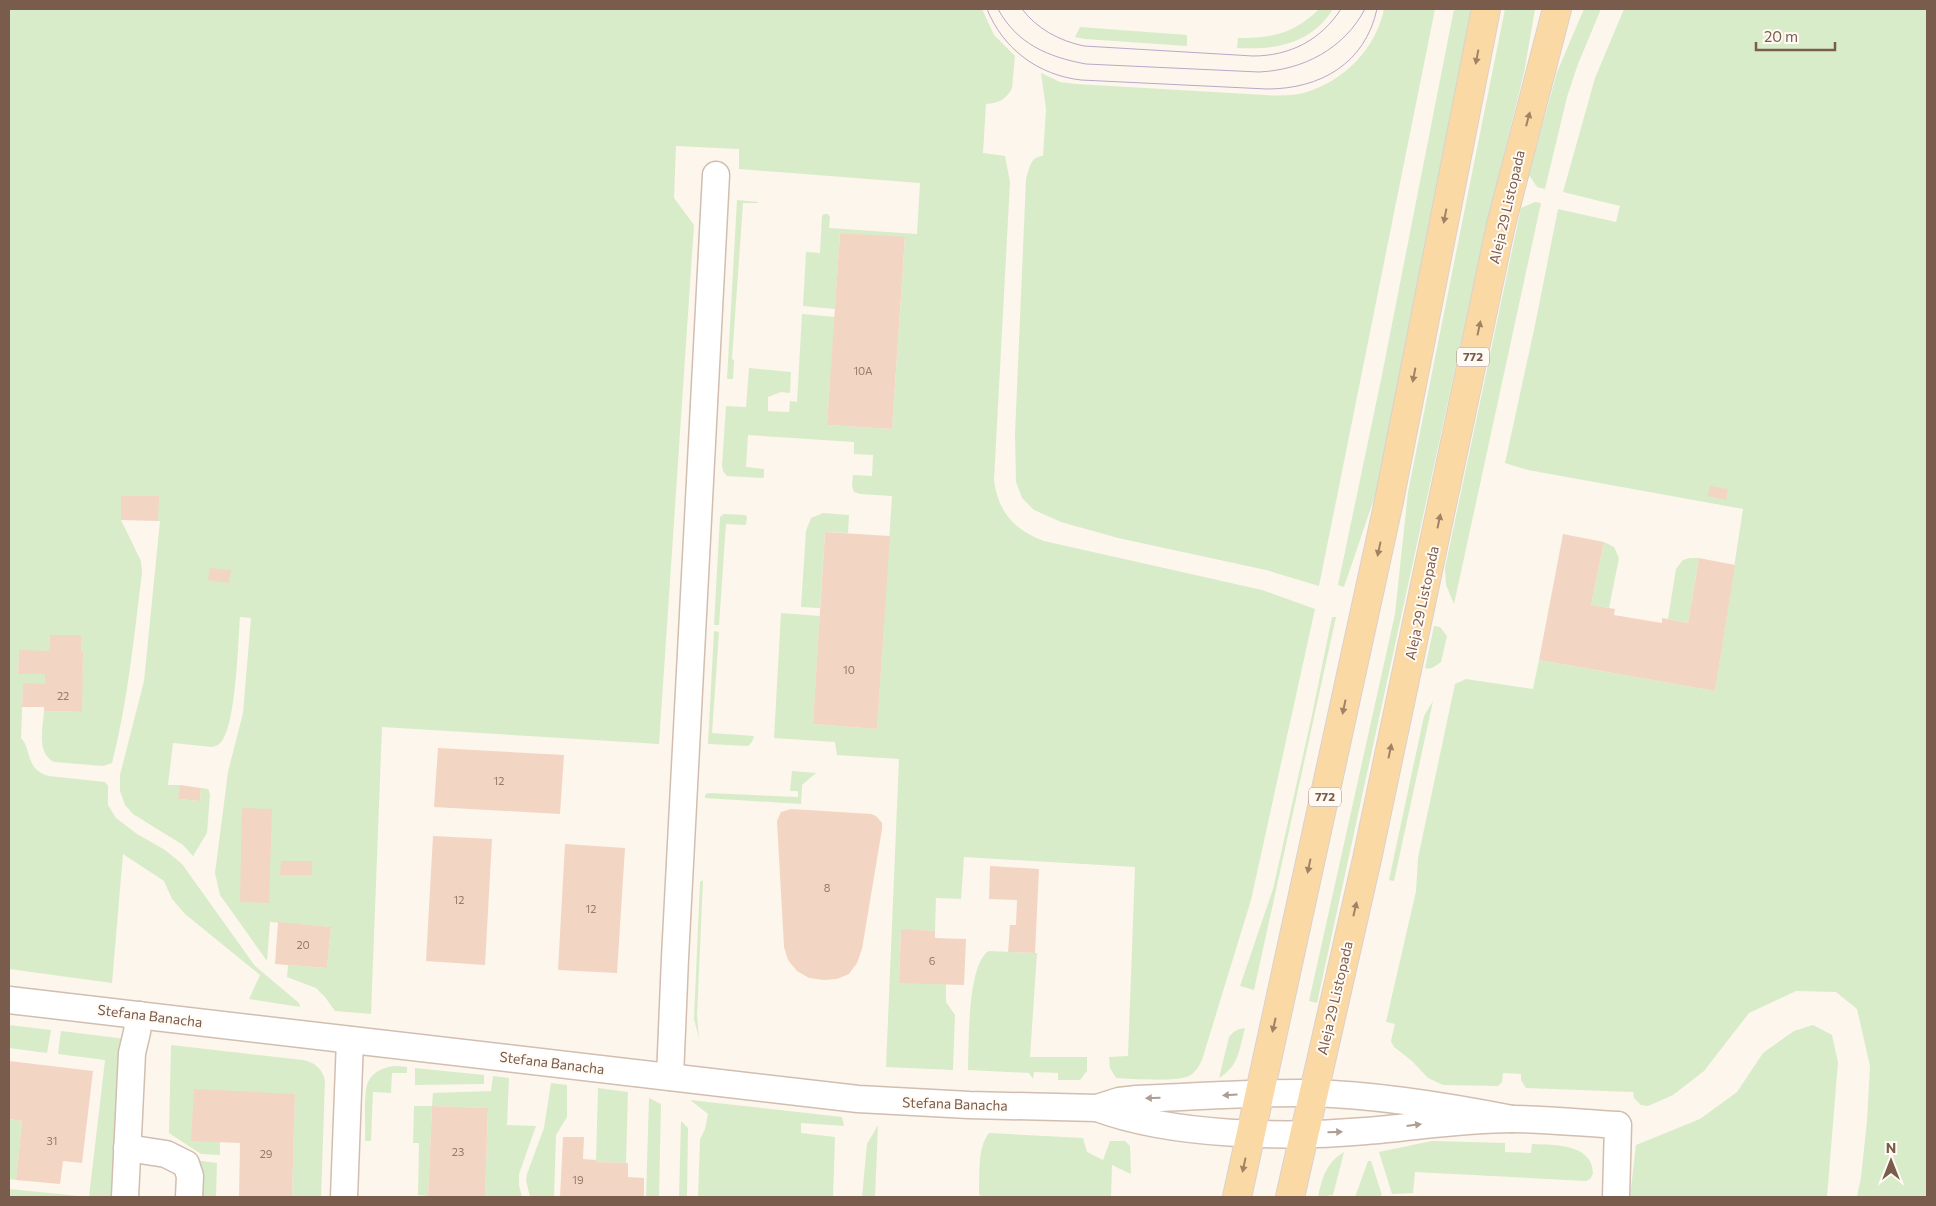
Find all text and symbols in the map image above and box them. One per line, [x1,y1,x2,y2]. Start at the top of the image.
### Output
scale bar [1756,20,1835,52]
text: 20 m [1764,27,1798,45]
one-way arrow [1472,49,1480,65]
one-way arrow [1525,111,1533,126]
street label: Aleja 29 Listopada [1485,148,1528,265]
one-way arrow [1441,208,1449,224]
one-way arrow [1476,319,1484,335]
road number: 772 [1457,348,1489,367]
house number: 10A [853,364,873,377]
one-way arrow [1410,368,1418,383]
one-way arrow [1435,514,1443,529]
one-way arrow [1375,541,1383,556]
street label: Aleja 29 Listopada [1401,544,1442,661]
house number: 10 [843,663,855,676]
house number: 22 [57,689,69,702]
one-way arrow [1340,700,1348,716]
one-way arrow [1386,743,1394,758]
house number: 12 [494,774,504,787]
road number: 772 [1309,788,1341,806]
one-way arrow [1305,858,1313,874]
house number: 8 [824,881,831,894]
house number: 12 [454,893,464,906]
house number: 12 [586,902,596,915]
one-way arrow [1351,902,1359,917]
house number: 20 [296,938,310,951]
street label: Aleja 29 Listopada [1313,939,1356,1056]
house number: 6 [929,954,936,967]
street label: Stefana Banacha [97,1001,204,1030]
one-way arrow [1270,1017,1278,1032]
street label: Stefana Banacha [499,1048,606,1077]
one-way arrow [1222,1091,1238,1099]
street label: Stefana Banacha [902,1093,1008,1114]
one-way arrow [1145,1094,1161,1102]
one-way arrow [1406,1121,1422,1129]
one-way arrow [1327,1128,1343,1136]
house number: 31 [47,1134,57,1147]
north arrow [1866,1136,1916,1186]
text: N [1886,1139,1896,1156]
house number: 23 [452,1145,464,1158]
house number: 29 [260,1147,273,1160]
one-way arrow [1239,1158,1247,1174]
house number: 19 [572,1173,584,1186]

